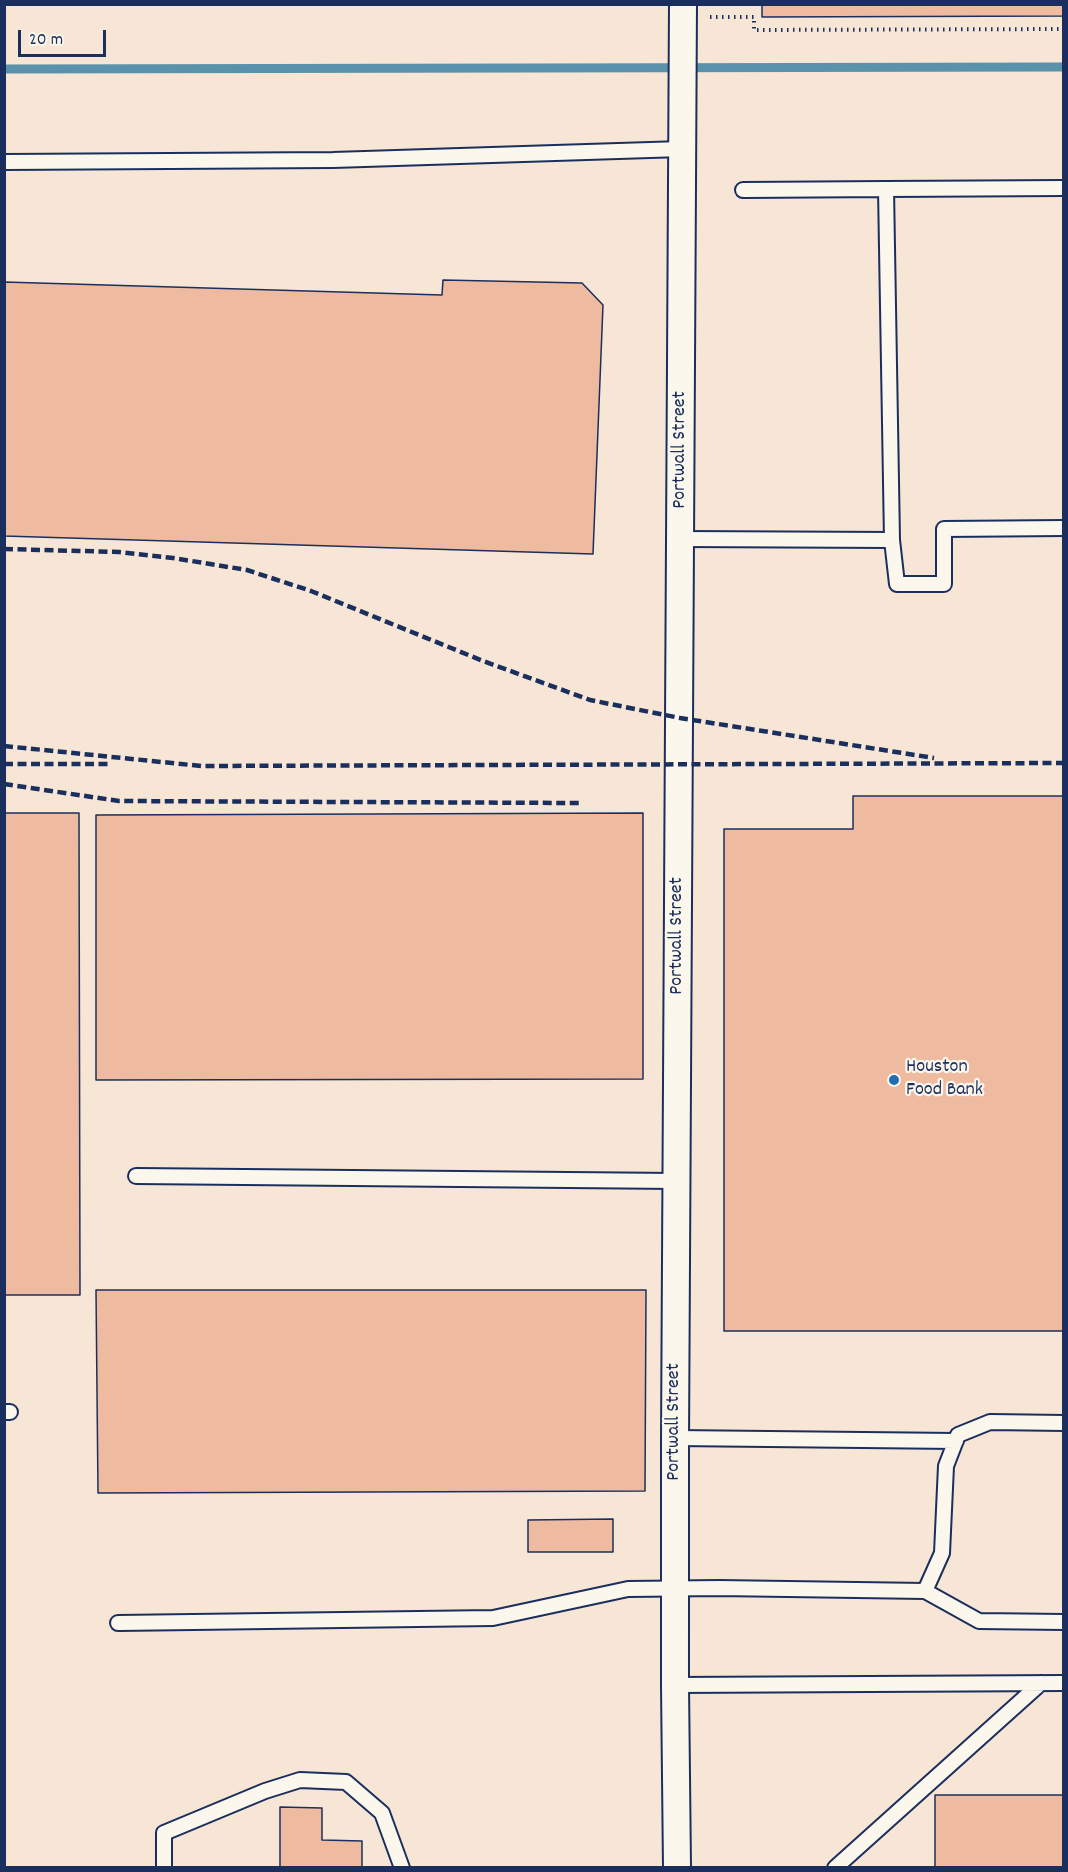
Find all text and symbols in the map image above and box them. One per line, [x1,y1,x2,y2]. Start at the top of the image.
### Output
scale bar [21,18,110,56]
text: 20 m [29,28,63,53]
street label: Portwall Street [669,391,693,509]
street label: Portwall Street [666,877,690,995]
place label: Houston Food Bank [906,1056,983,1103]
marker: Houston Food Bank [887,1073,901,1087]
street label: Portwall Street [663,1363,687,1481]

